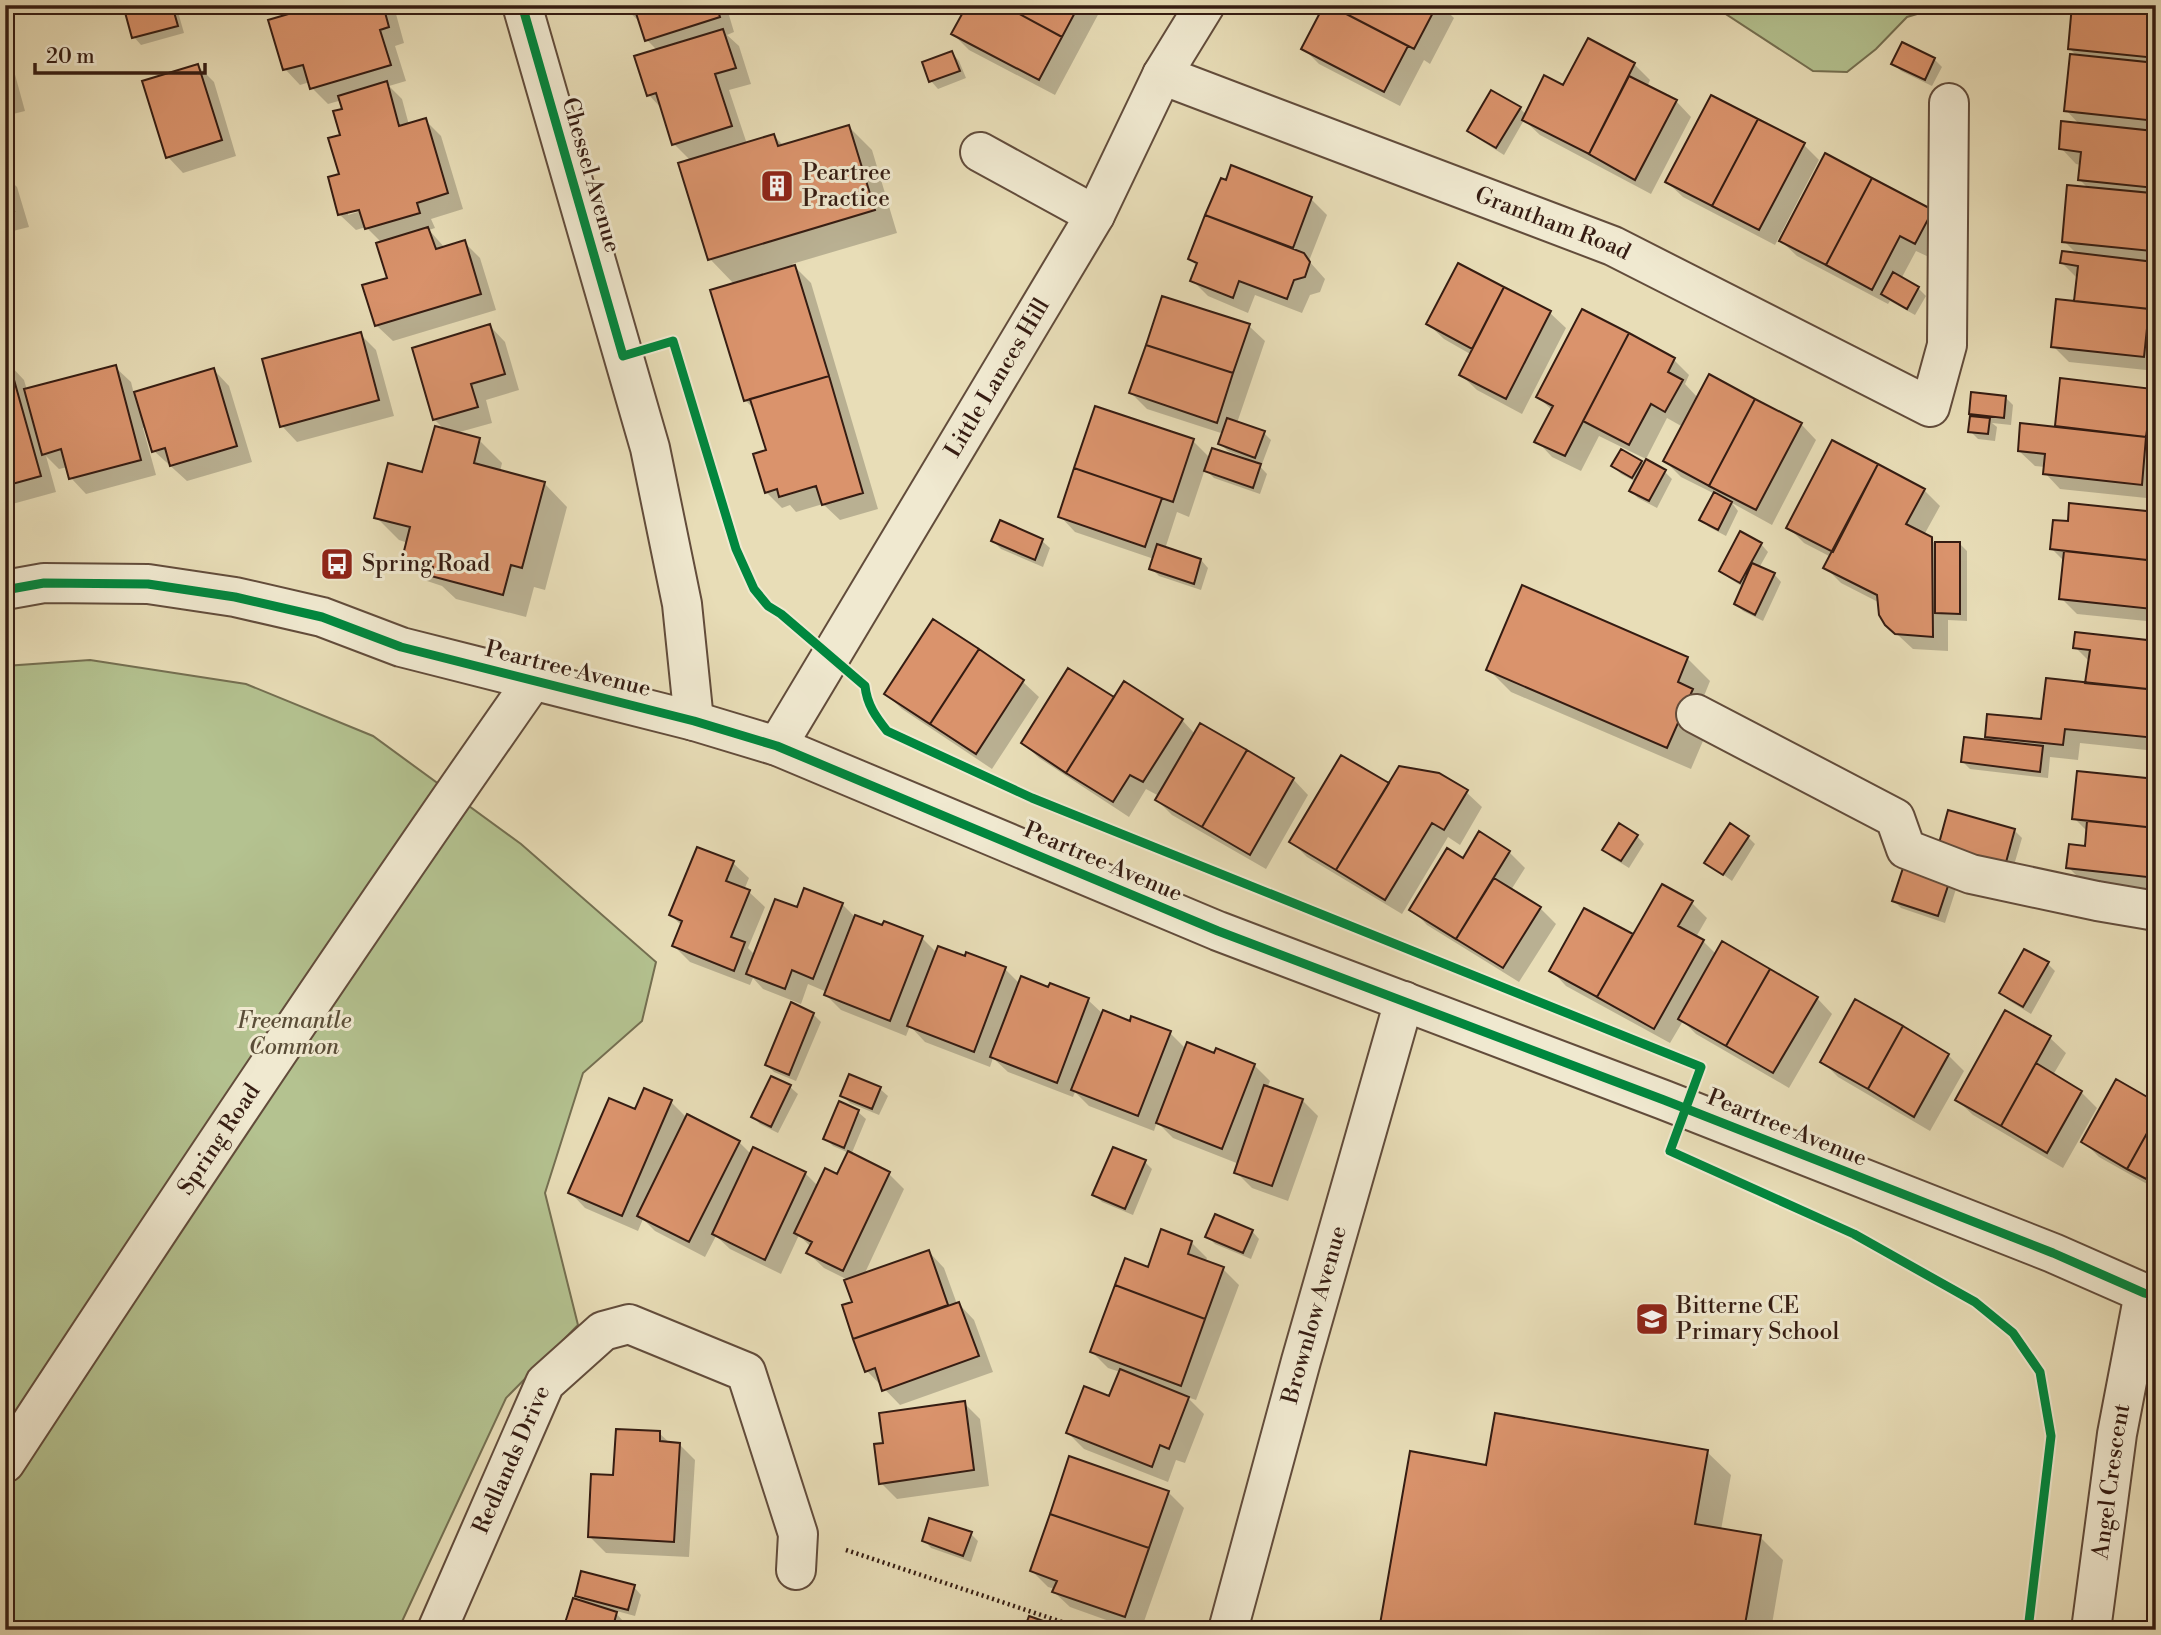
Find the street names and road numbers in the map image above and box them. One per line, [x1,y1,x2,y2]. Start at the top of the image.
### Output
street label: Chessel Avenue [555,94,627,256]
street label: Grantham Road [1471,181,1635,267]
street label: Little Lances Hill [939,293,1056,463]
street label: Peartree Avenue [482,635,654,703]
street label: Peartree Avenue [1019,816,1187,908]
street label: Spring Road [172,1078,266,1200]
street label: Peartree Avenue [1703,1083,1871,1173]
street label: Brownlow Avenue [1276,1222,1353,1408]
street label: Redlands Drive [467,1381,556,1538]
street label: Angel Crescent [2086,1401,2137,1562]

